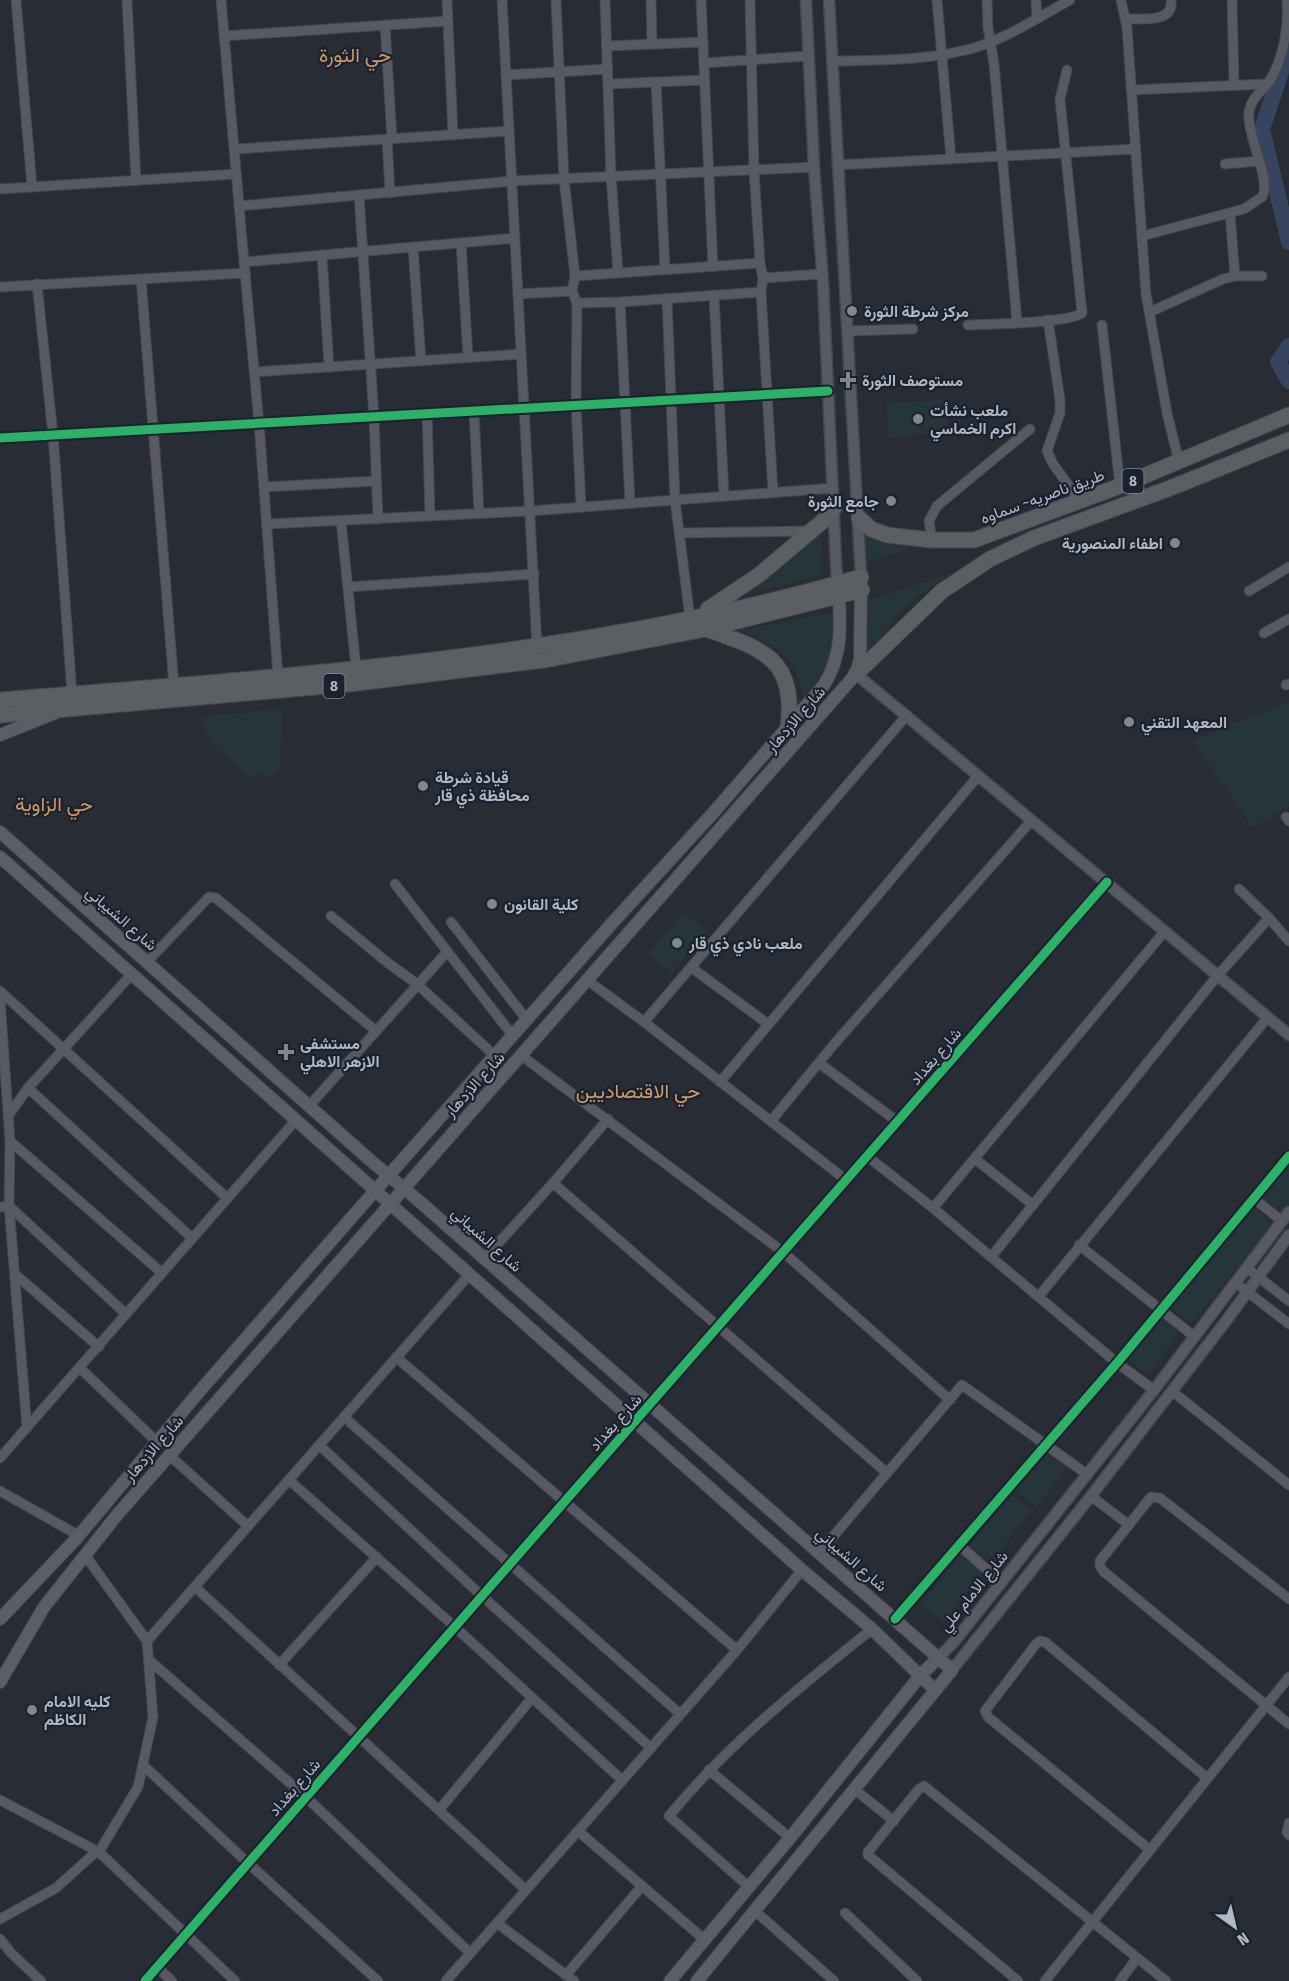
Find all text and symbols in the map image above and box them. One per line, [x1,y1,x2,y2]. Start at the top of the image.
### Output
district label: حي الثورة [319,43,391,72]
place label: مركز شرطة الثورة [864,302,969,322]
marker: مركز شرطة الثورة [845,304,859,318]
marker: مستوصف الثورة [839,371,857,389]
place label: مستوصف الثورة [862,371,964,391]
place label: ملعب نشأت اكرم الخماسي [930,401,1016,442]
marker: ملعب نشأت اكرم الخماسي [911,412,925,426]
street label: طريق ناصريه~ سماوه [978,465,1107,529]
road number: 8 [1122,469,1144,493]
place label: جامع الثورة [808,492,879,513]
marker: جامع الثورة [884,494,898,508]
place label: اطفاء المنصورية [1062,534,1163,554]
marker: اطفاء المنصورية [1168,536,1182,550]
road number: 8 [324,674,344,698]
street label: شارع الازدهار [761,682,831,758]
place label: المعهد التقني [1141,713,1227,736]
marker: المعهد التقني [1122,715,1136,729]
place label: قيادة شرطة محافظة ذي قار [434,768,530,809]
marker: قيادة شرطة محافظة ذي قار [416,779,430,793]
district label: حي الزاوية [15,792,93,821]
street label: شارع الشيباني [80,882,161,958]
place label: كلية القانون [504,895,578,915]
marker: كلية القانون [485,897,499,911]
place label: ملعب نادي ذي قار [688,934,803,957]
marker: ملعب نادي ذي قار [670,936,684,950]
street label: شارع بغداد [905,1024,967,1090]
place label: مستشفى الازهر الاهلي [300,1034,380,1075]
marker: مستشفى الازهر الاهلي [277,1043,295,1061]
street label: شارع الازدهار [439,1048,510,1123]
district label: حي الاقتصاديين [576,1079,700,1108]
street label: شارع الشيباني [445,1203,526,1279]
street label: شارع بغداد [585,1390,647,1456]
street label: شارع الازدهار [119,1411,189,1487]
street label: شارع الشيباني [810,1523,891,1599]
street label: شارع الامام علي [935,1547,1015,1638]
place label: كليه الامام الكاظم [44,1692,111,1730]
marker: كليه الامام الكاظم [25,1703,39,1717]
street label: شارع بغداد [264,1755,326,1821]
north arrow [1205,1897,1265,1957]
text: N [1234,1928,1252,1950]

